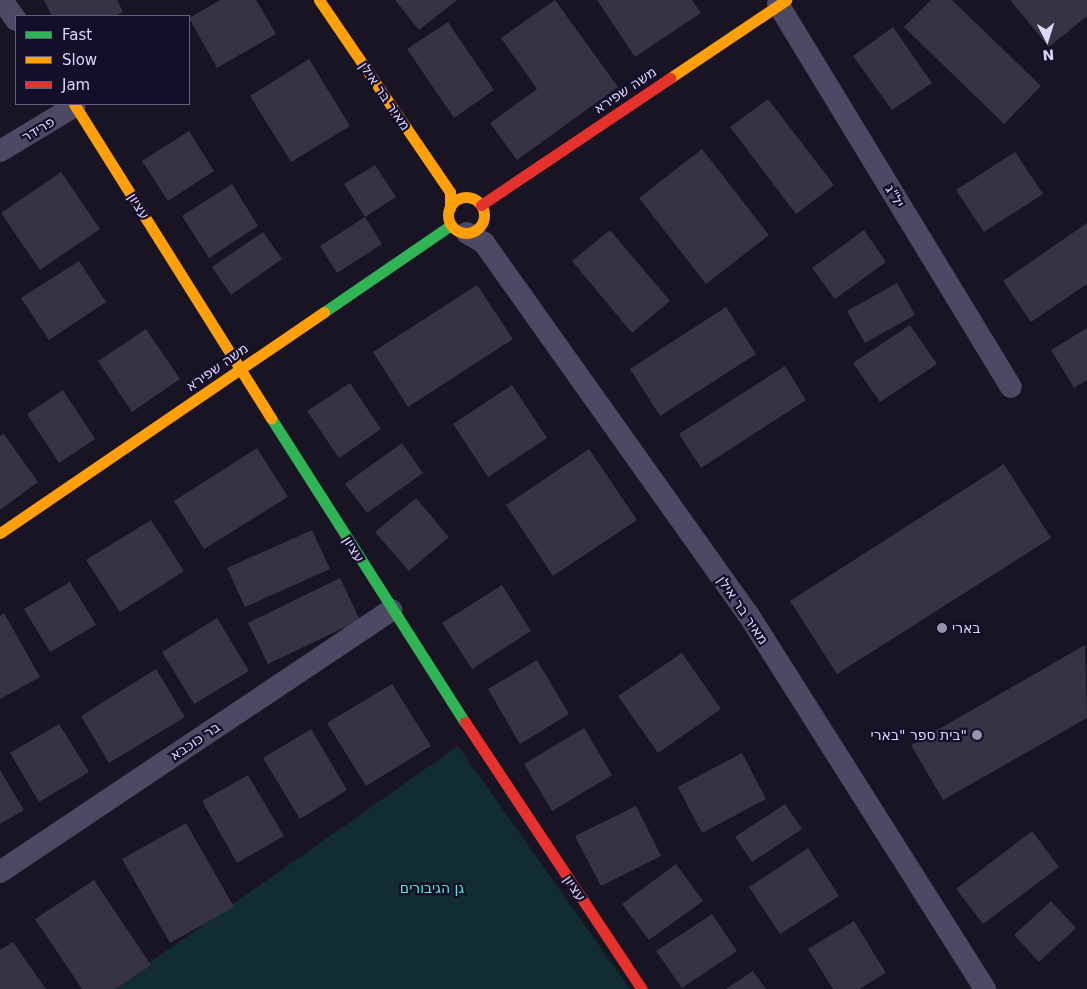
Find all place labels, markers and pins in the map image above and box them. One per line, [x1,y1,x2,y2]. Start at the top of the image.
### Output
place label: בארי [952,620,980,636]
marker: בארי [936,622,948,634]
place label: בית ספר "בארי" [871,727,967,743]
marker: בית ספר "בארי" [971,729,983,741]

